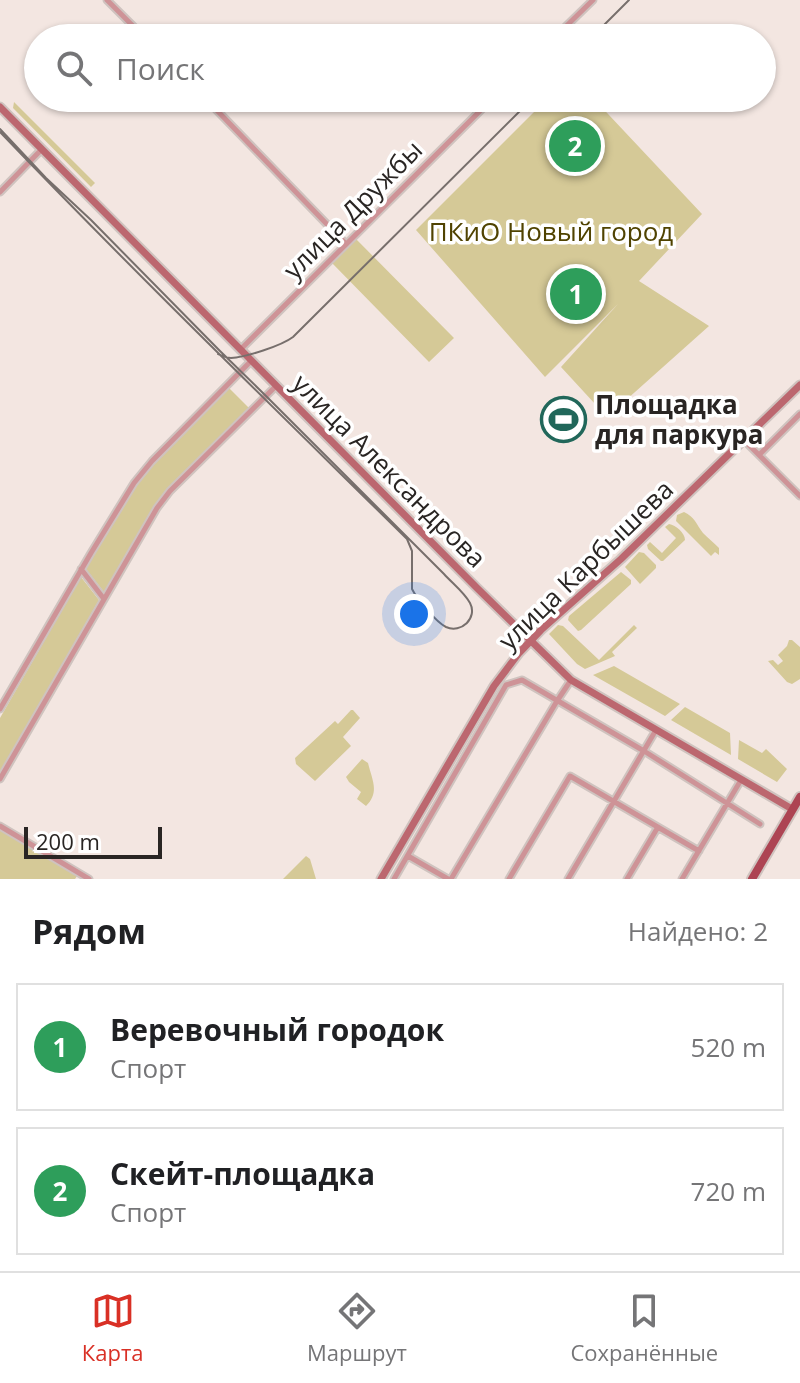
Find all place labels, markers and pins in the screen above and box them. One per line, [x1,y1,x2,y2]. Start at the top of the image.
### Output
pin: 2 [549,116,601,176]
pin: 1 [550,264,602,324]
place label: Площадка для паркура [595,386,763,452]
sports icon: Площадка для паркура [540,396,588,444]

